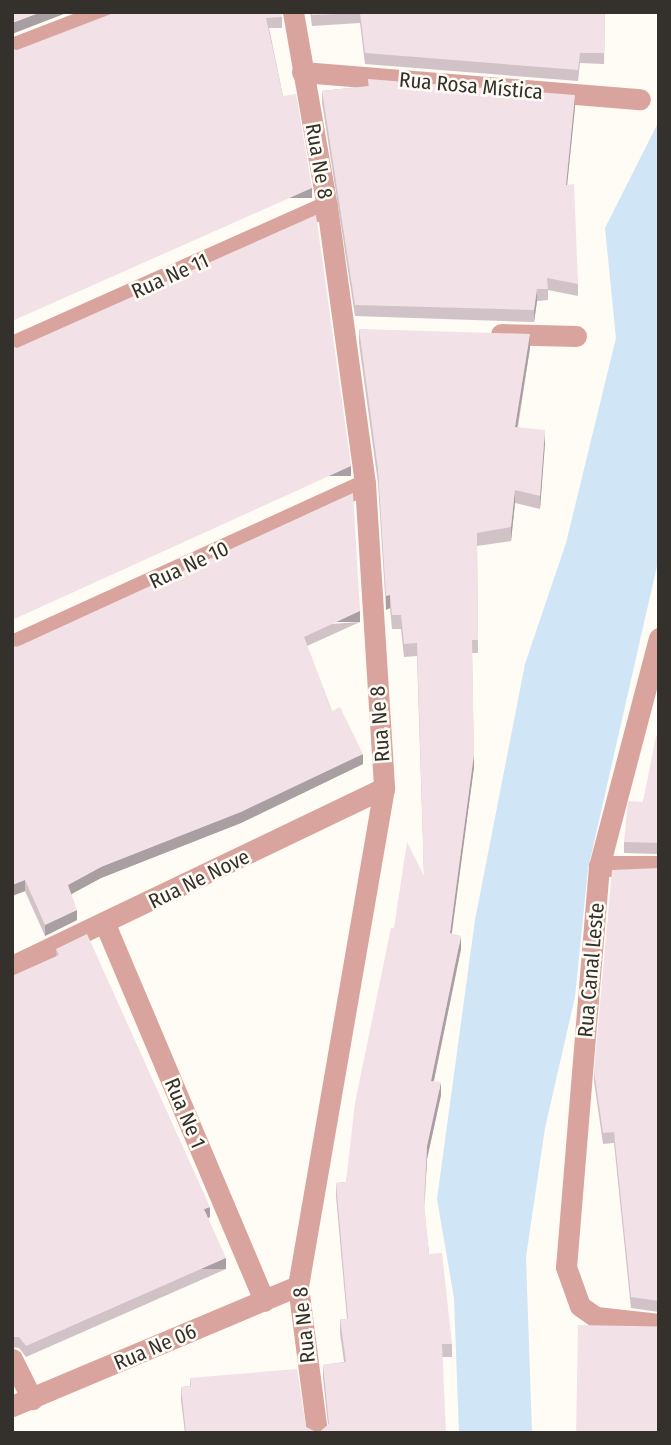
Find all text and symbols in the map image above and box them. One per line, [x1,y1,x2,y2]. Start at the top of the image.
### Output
street label: Rua Rosa Mística [398,67,544,105]
street label: Rua Ne 8 [300,121,338,201]
street label: Rua Ne 11 [128,248,212,304]
street label: Rua Ne 10 [145,536,233,594]
street label: Rua Ne 8 [365,685,395,763]
street label: Rua Ne Nove [144,844,254,914]
street label: Rua Canal Leste [573,902,609,1038]
street label: Rua Ne 1 [159,1074,211,1152]
street label: Rua Ne 8 [287,1286,321,1364]
street label: Rua Ne 06 [110,1318,200,1376]

